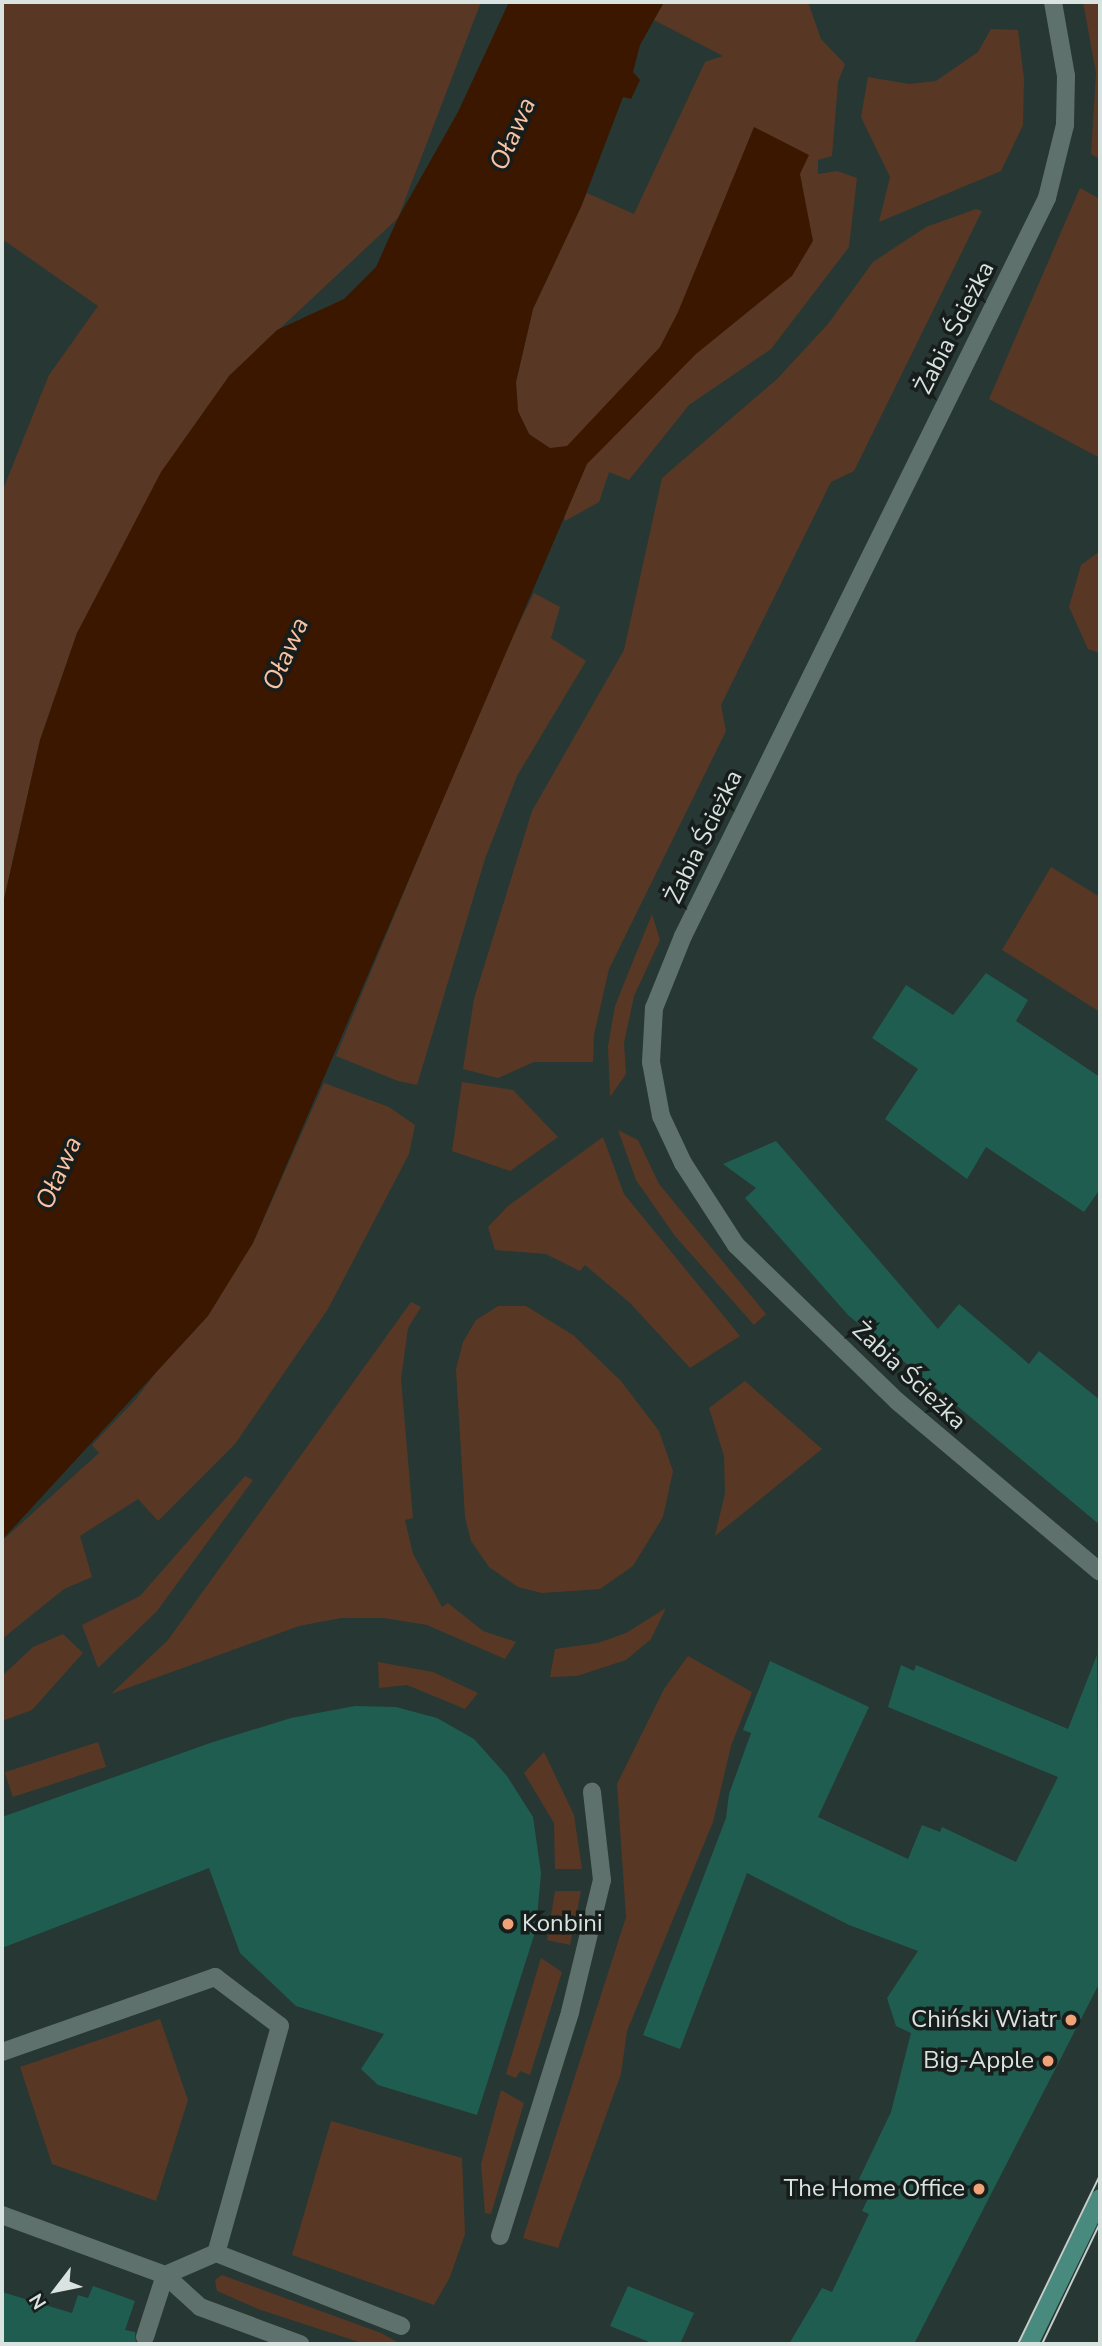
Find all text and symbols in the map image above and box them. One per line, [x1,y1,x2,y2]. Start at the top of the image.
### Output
water label: Oława [483,93,543,175]
street label: Żabia Ścieżka [909,257,1001,399]
water label: Oława [256,613,316,695]
street label: Żabia Ścieżka [659,766,749,908]
water label: Oława [29,1132,89,1214]
street label: Żabia Ścieżka [846,1316,972,1436]
place label: Konbini [522,1910,602,1938]
marker: Konbini [500,1916,516,1932]
place label: Chiński Wiatr [911,2006,1057,2034]
marker: Chiński Wiatr [1063,2012,1079,2028]
place label: Big-Apple [923,2047,1034,2075]
marker: Big-Apple [1040,2053,1056,2069]
place label: The Home Office [784,2175,965,2203]
marker: The Home Office [971,2181,987,2197]
north arrow [21,2255,91,2325]
text: N [23,2288,53,2314]

